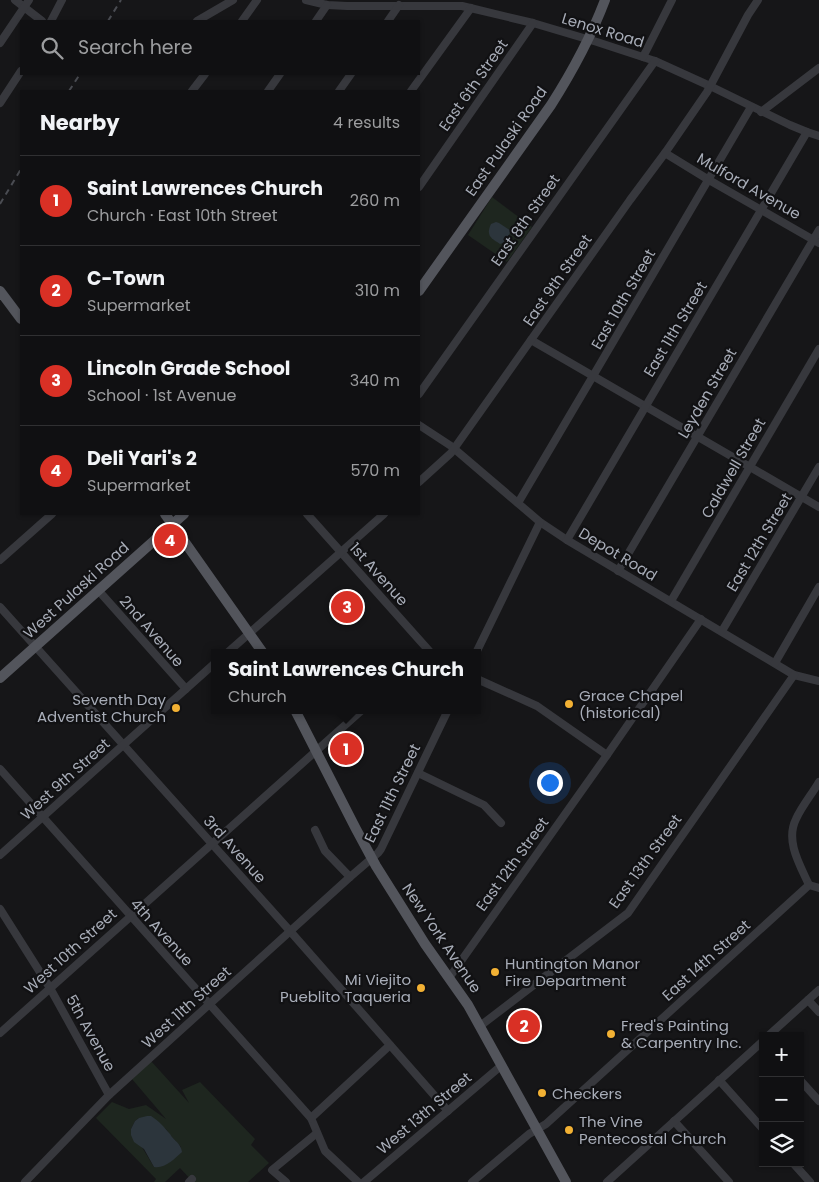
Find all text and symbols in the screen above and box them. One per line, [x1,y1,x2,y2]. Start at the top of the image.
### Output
street label: Lenox Road [559,8,647,52]
search box [20,20,420,75]
icon: search [38,34,66,62]
text: Search here [78,34,192,61]
street label: East 6th Street [434,35,512,135]
street label: East Pulaski Road [460,82,552,200]
text: Nearby [40,108,120,137]
text: 4 results [333,111,400,134]
street label: Mulford Avenue [693,148,805,224]
street label: East 8th Street [486,170,564,270]
text: Saint Lawrences Church [87,175,323,202]
text: 1 [53,189,59,212]
text: 260 m [350,189,400,212]
text: Church · East 10th Street [87,204,278,227]
street label: East 9th Street [518,230,596,330]
street label: East 10th Street [586,245,660,353]
text: C-Town [87,265,165,292]
street label: East 11th Street [638,277,712,381]
text: 2 [51,279,61,302]
text: 310 m [355,279,400,302]
text: Supermarket [87,294,191,317]
street label: Leyden Street [673,344,741,442]
text: Lincoln Grade School [87,355,290,382]
text: 3 [51,369,61,392]
text: 340 m [350,369,400,392]
text: School · 1st Avenue [87,384,236,407]
street label: Caldwell Street [696,414,770,522]
text: Deli Yari's 2 [87,445,197,472]
text: 4 [51,459,61,482]
text: 570 m [350,459,400,482]
text: Supermarket [87,474,191,497]
street label: East 12th Street [721,489,797,595]
pin: 4 [154,521,186,559]
street label: Depot Road [575,522,661,586]
street label: West Pulaski Road [19,537,133,643]
street label: 1st Avenue [345,538,413,610]
pin: 3 [331,588,363,626]
street label: 2nd Avenue [115,591,189,671]
popup [211,649,481,714]
text: Saint Lawrences Church [228,656,464,683]
text: Church [228,685,287,708]
place label: Grace Chapel (historical) [579,685,683,723]
place label: Seventh Day Adventist Church [37,689,167,727]
marker: Grace Chapel (historical) [563,698,575,710]
marker: Seventh Day Adventist Church [170,702,182,714]
pin: 1 [330,730,362,768]
street label: West 9th Street [16,733,114,825]
street label: East 11th Street [359,740,425,846]
your location [537,770,563,796]
street label: 3rd Avenue [199,810,271,888]
street label: East 13th Street [604,810,686,912]
street label: East 12th Street [471,813,553,915]
street label: New York Avenue [397,879,487,997]
street label: 4th Avenue [126,893,198,971]
street label: West 10th Street [19,904,121,998]
street label: East 14th Street [657,915,755,1005]
place label: Huntington Manor Fire Department [505,953,640,991]
street label: West 11th Street [137,961,235,1053]
marker: Huntington Manor Fire Department [489,966,501,978]
place label: Mi Viejito Pueblito Taqueria [280,969,411,1007]
marker: Mi Viejito Pueblito Taqueria [415,982,427,994]
street label: 5th Avenue [61,991,121,1075]
pin: 2 [508,1007,540,1045]
place label: Fred's Painting & Carpentry Inc. [621,1015,742,1053]
marker: Fred's Painting & Carpentry Inc. [605,1028,617,1040]
map controls [759,1032,804,1167]
button: + [759,1032,804,1077]
street label: West 13th Street [372,1067,476,1159]
button: − [759,1077,804,1122]
place label: Checkers [552,1083,622,1104]
marker: Checkers [536,1087,548,1099]
place label: The Vine Pentecostal Church [579,1111,726,1149]
button: layers [759,1122,804,1167]
marker: The Vine Pentecostal Church [563,1124,575,1136]

